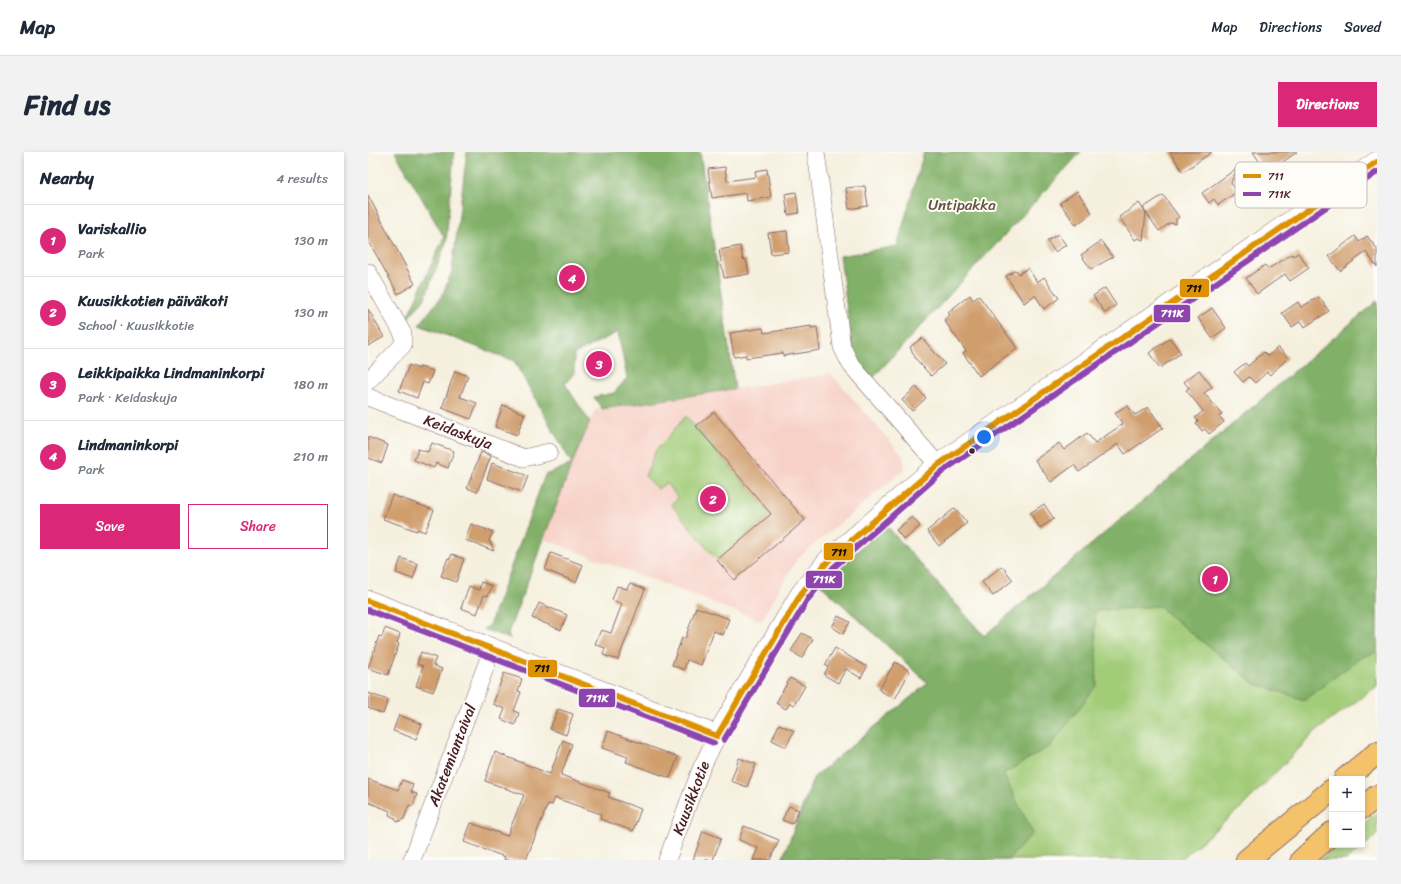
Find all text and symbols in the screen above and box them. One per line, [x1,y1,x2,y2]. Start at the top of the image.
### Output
text: Map [20,11,55,44]
text: Map [1211,15,1237,40]
text: Directions [1259,15,1322,40]
text: Saved [1344,15,1381,40]
text: Find us [24,80,111,129]
button: Directions [1278,82,1377,127]
legend [1235,162,1367,208]
text: Nearby [40,163,94,193]
text: 4 results [276,167,328,190]
text: 711 [1268,167,1284,186]
text: 711K [1268,185,1292,204]
park label: Untipakka [928,192,996,218]
text: Variskallio [78,216,146,242]
text: 1 [50,229,56,252]
text: 130 m [294,229,328,252]
text: Park [78,242,105,265]
pin: 4 [559,263,585,293]
line badge: 711 [1179,278,1210,298]
text: 711 [1186,279,1202,298]
text: Kuusikkotien päiväkoti [78,288,228,314]
text: 2 [49,301,57,324]
text: 130 m [294,301,328,324]
line badge: 711K [1153,304,1191,323]
text: 711K [1161,304,1185,323]
text: School · Kuusikkotie [78,314,194,337]
pin: 3 [586,349,612,379]
text: Leikkipaikka Lindmaninkorpi [78,360,264,386]
text: 3 [49,373,57,396]
text: 180 m [293,373,328,396]
text: Park · Keidaskuja [78,386,177,409]
street label: Keidaskuja [420,407,497,457]
your location [974,427,994,447]
text: Lindmaninkorpi [78,432,178,458]
text: 4 [49,445,57,468]
text: 210 m [293,445,328,468]
unlabelled marker [967,446,977,456]
text: Park [78,458,105,481]
pin: 2 [700,484,726,514]
button: Save [40,504,180,549]
button: Share [188,504,328,549]
line badge: 711 [823,542,854,561]
text: 711 [831,543,847,562]
pin: 1 [1202,564,1228,594]
line badge: 711K [805,570,843,589]
text: 711K [813,570,837,589]
line badge: 711 [527,659,558,678]
text: 711 [534,659,550,678]
line badge: 711K [578,688,616,708]
text: 711K [586,689,610,708]
street label: Akatemiantaival [420,699,484,811]
street label: Kuusikkotie [665,757,717,839]
map controls [1329,776,1365,848]
button: + [1329,776,1365,812]
button: − [1329,812,1365,848]

